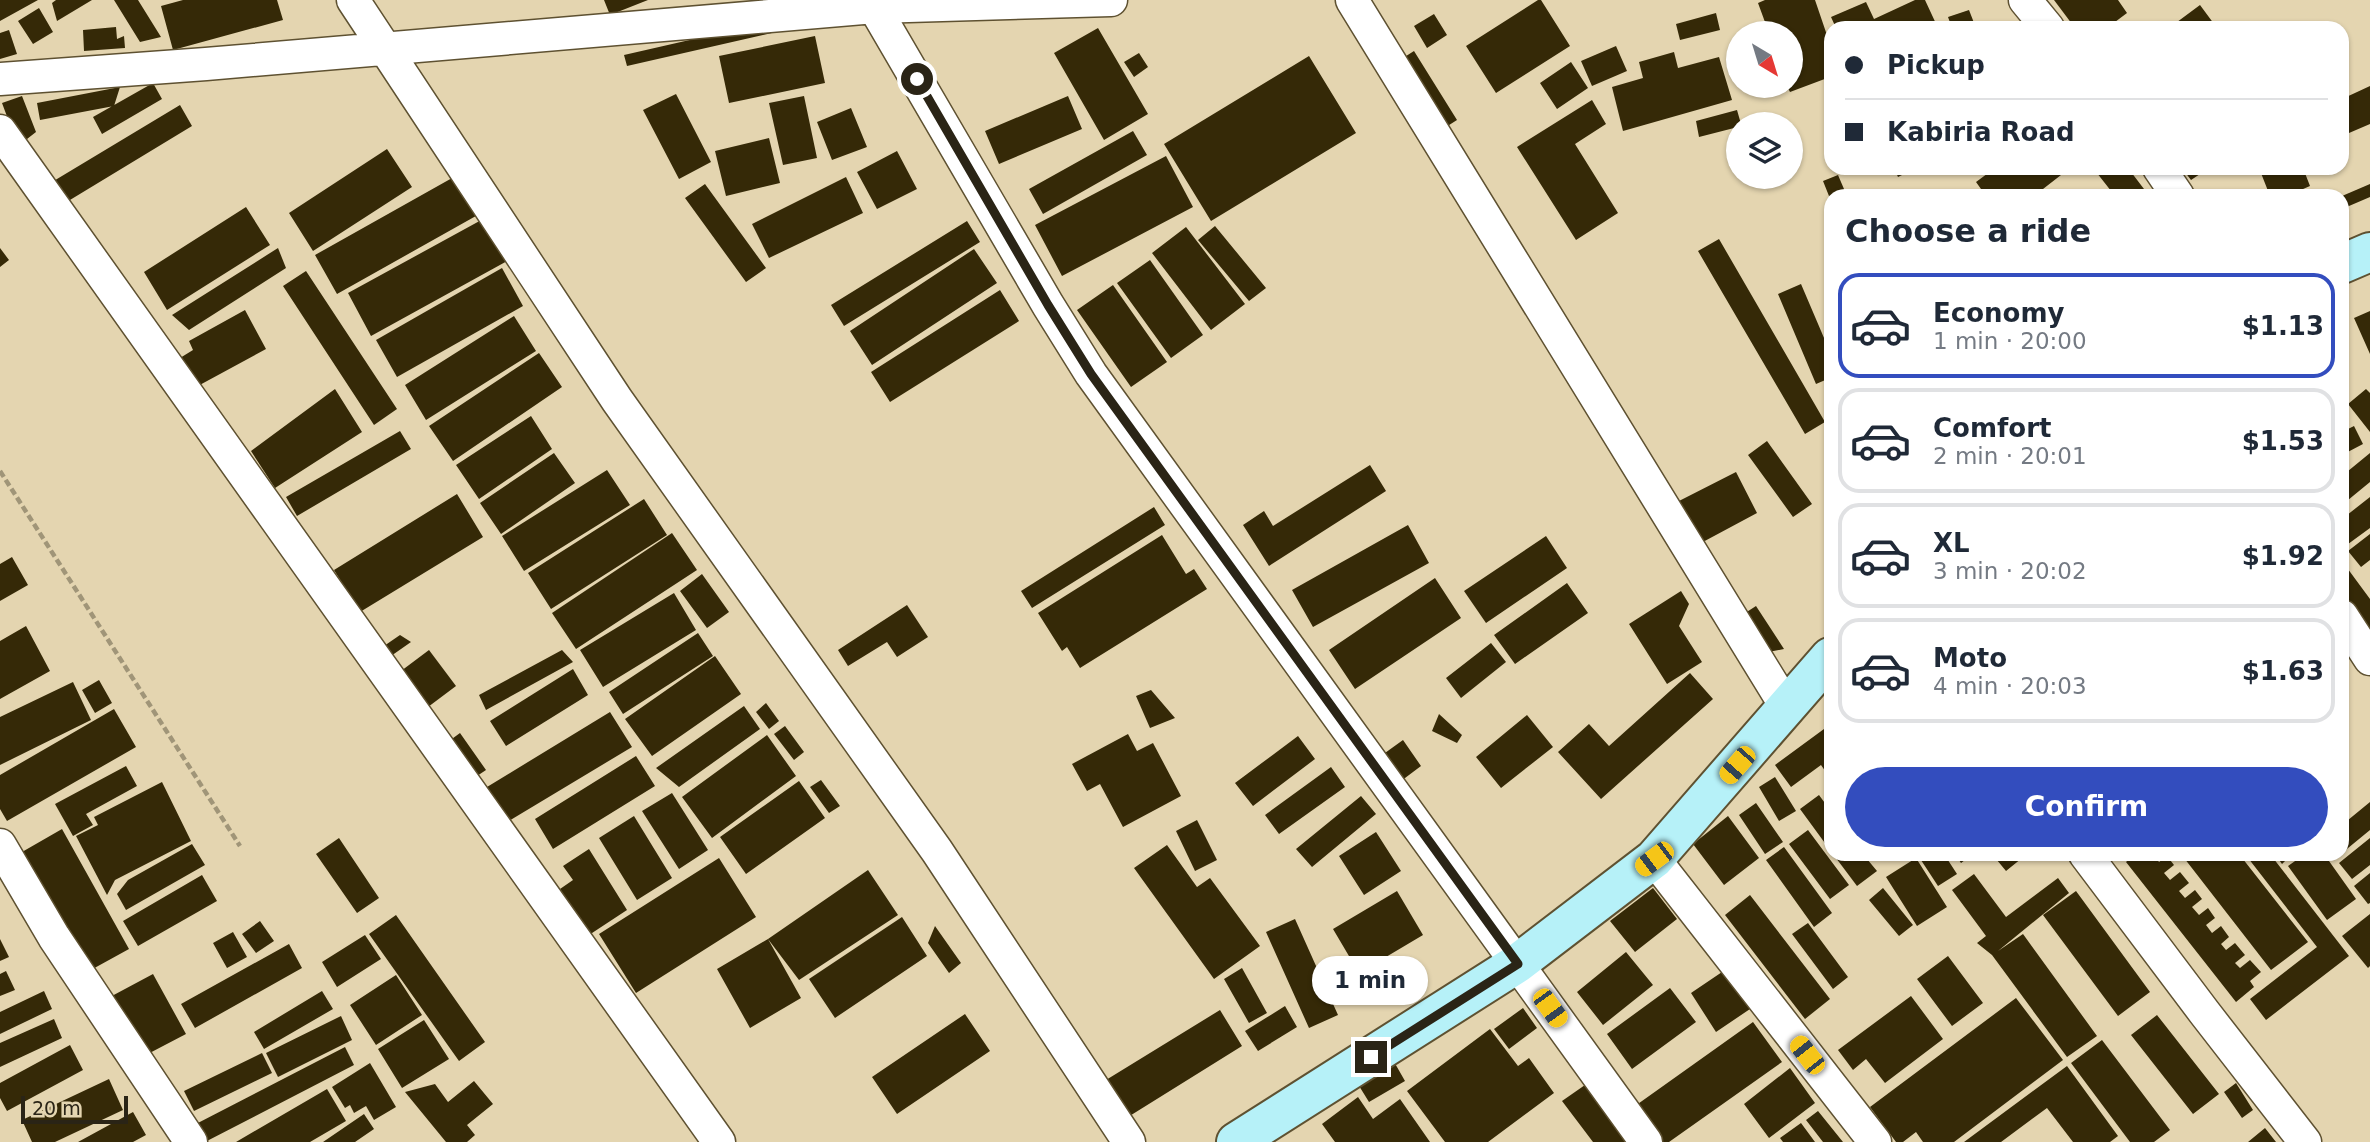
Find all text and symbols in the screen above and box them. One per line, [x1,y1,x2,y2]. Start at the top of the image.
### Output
north arrow [1726,21,1802,98]
map controls [1726,21,1803,189]
text: Pickup [1887,50,1985,80]
route start [901,63,933,95]
button: layers [1726,112,1803,189]
text: Kabiria Road [1887,117,2075,147]
text: Choose a ride [1845,212,2091,250]
icon: car [1849,294,1912,357]
text: Economy [1933,298,2064,328]
text: $1.13 [2242,311,2324,341]
text: 1 min · 20:00 [1933,328,2087,354]
icon: car [1849,409,1912,472]
text: Comfort [1933,413,2051,443]
text: $1.53 [2242,426,2324,456]
text: 2 min · 20:01 [1933,443,2087,469]
icon: car [1849,524,1912,587]
text: XL [1933,528,1970,558]
text: $1.92 [2242,541,2324,571]
text: 3 min · 20:02 [1933,558,2087,584]
icon: car [1849,639,1912,702]
text: Moto [1933,643,2007,673]
text: $1.63 [2242,656,2324,686]
text: 4 min · 20:03 [1933,673,2087,699]
car [1716,742,1759,788]
button: Confirm [1845,767,2328,847]
car [1631,838,1678,880]
callout: 1 min [1313,956,1429,1004]
text: 1 min [1334,967,1406,993]
car [1530,985,1571,1031]
car [1786,1032,1829,1078]
route end [1355,1041,1387,1073]
scale bar [21,1093,128,1125]
text: 20 m [32,1097,81,1119]

